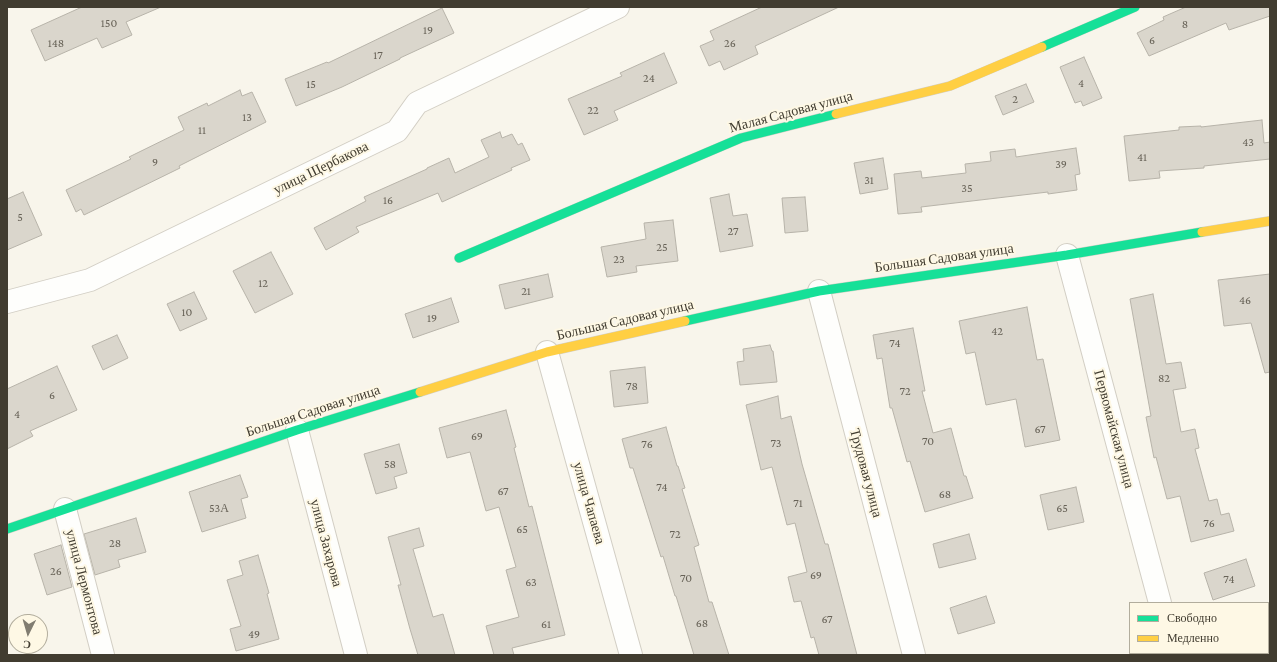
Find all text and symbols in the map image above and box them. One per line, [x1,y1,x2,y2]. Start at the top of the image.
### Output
house number: 150 [101,16,117,30]
house number: 8 [1182,17,1188,31]
house number: 19 [423,23,433,37]
house number: 6 [1149,33,1155,47]
house number: 148 [48,36,64,50]
house number: 26 [724,36,736,50]
house number: 17 [373,48,383,62]
house number: 24 [643,71,655,85]
house number: 4 [1078,76,1084,90]
house number: 15 [306,77,316,91]
street label: Малая Садовая улица [727,87,855,137]
house number: 2 [1012,92,1018,106]
house number: 22 [587,103,599,117]
house number: 13 [242,110,252,124]
house number: 11 [198,123,206,137]
house number: 43 [1242,135,1254,149]
street label: улица Щербакова [271,138,371,198]
house number: 41 [1137,150,1147,164]
house number: 9 [152,155,158,169]
house number: 39 [1055,157,1067,171]
house number: 31 [864,173,874,187]
house number: 35 [961,181,973,195]
house number: 16 [383,193,393,207]
house number: 5 [17,210,23,224]
house number: 27 [727,224,739,238]
house number: 25 [656,240,668,254]
street label: Большая Садовая улица [873,240,1015,276]
house number: 23 [613,252,625,266]
house number: 12 [258,276,268,290]
house number: 21 [521,284,531,298]
house number: 46 [1239,293,1251,307]
street label: Большая Садовая улица [555,296,695,344]
house number: 10 [182,305,192,319]
house number: 19 [427,311,437,325]
house number: 42 [991,324,1003,338]
house number: 74 [889,336,901,350]
street label: Первомайская улица [1090,368,1138,490]
house number: 82 [1158,371,1170,385]
house number: 78 [626,379,638,393]
street label: Большая Садовая улица [244,381,382,441]
house number: 72 [899,384,911,398]
house number: 6 [49,388,55,402]
house number: 4 [14,407,20,421]
house number: 67 [1034,422,1046,436]
street label: Трудовая улица [846,427,886,519]
house number: 69 [471,429,483,443]
house number: 70 [922,434,934,448]
house number: 73 [770,436,782,450]
house number: 76 [641,437,653,451]
house number: 58 [384,457,396,471]
street label: улица Чапаева [569,460,609,546]
house number: 74 [656,480,668,494]
house number: 67 [497,484,509,498]
house number: 68 [939,487,951,501]
house number: 71 [793,496,803,510]
street label: улица Захарова [306,497,346,589]
house number: 53А [209,501,229,515]
house number: 65 [1056,501,1068,515]
house number: 76 [1203,516,1215,530]
house number: 65 [516,522,528,536]
street label: улица Лермонтова [62,527,106,637]
house number: 72 [669,527,681,541]
house number: 28 [109,536,121,550]
house number: 26 [50,564,62,578]
house number: 69 [810,568,822,582]
house number: 70 [680,571,692,585]
house number: 74 [1223,572,1235,586]
house number: 63 [525,575,537,589]
legend [1129,602,1269,654]
text: Свободно [1167,611,1217,625]
house number: 67 [821,612,833,626]
north arrow [8,614,48,654]
house number: 68 [696,616,708,630]
house number: 61 [541,617,551,631]
house number: 49 [248,627,260,641]
text: Медленно [1167,631,1219,645]
text: С [23,639,32,651]

